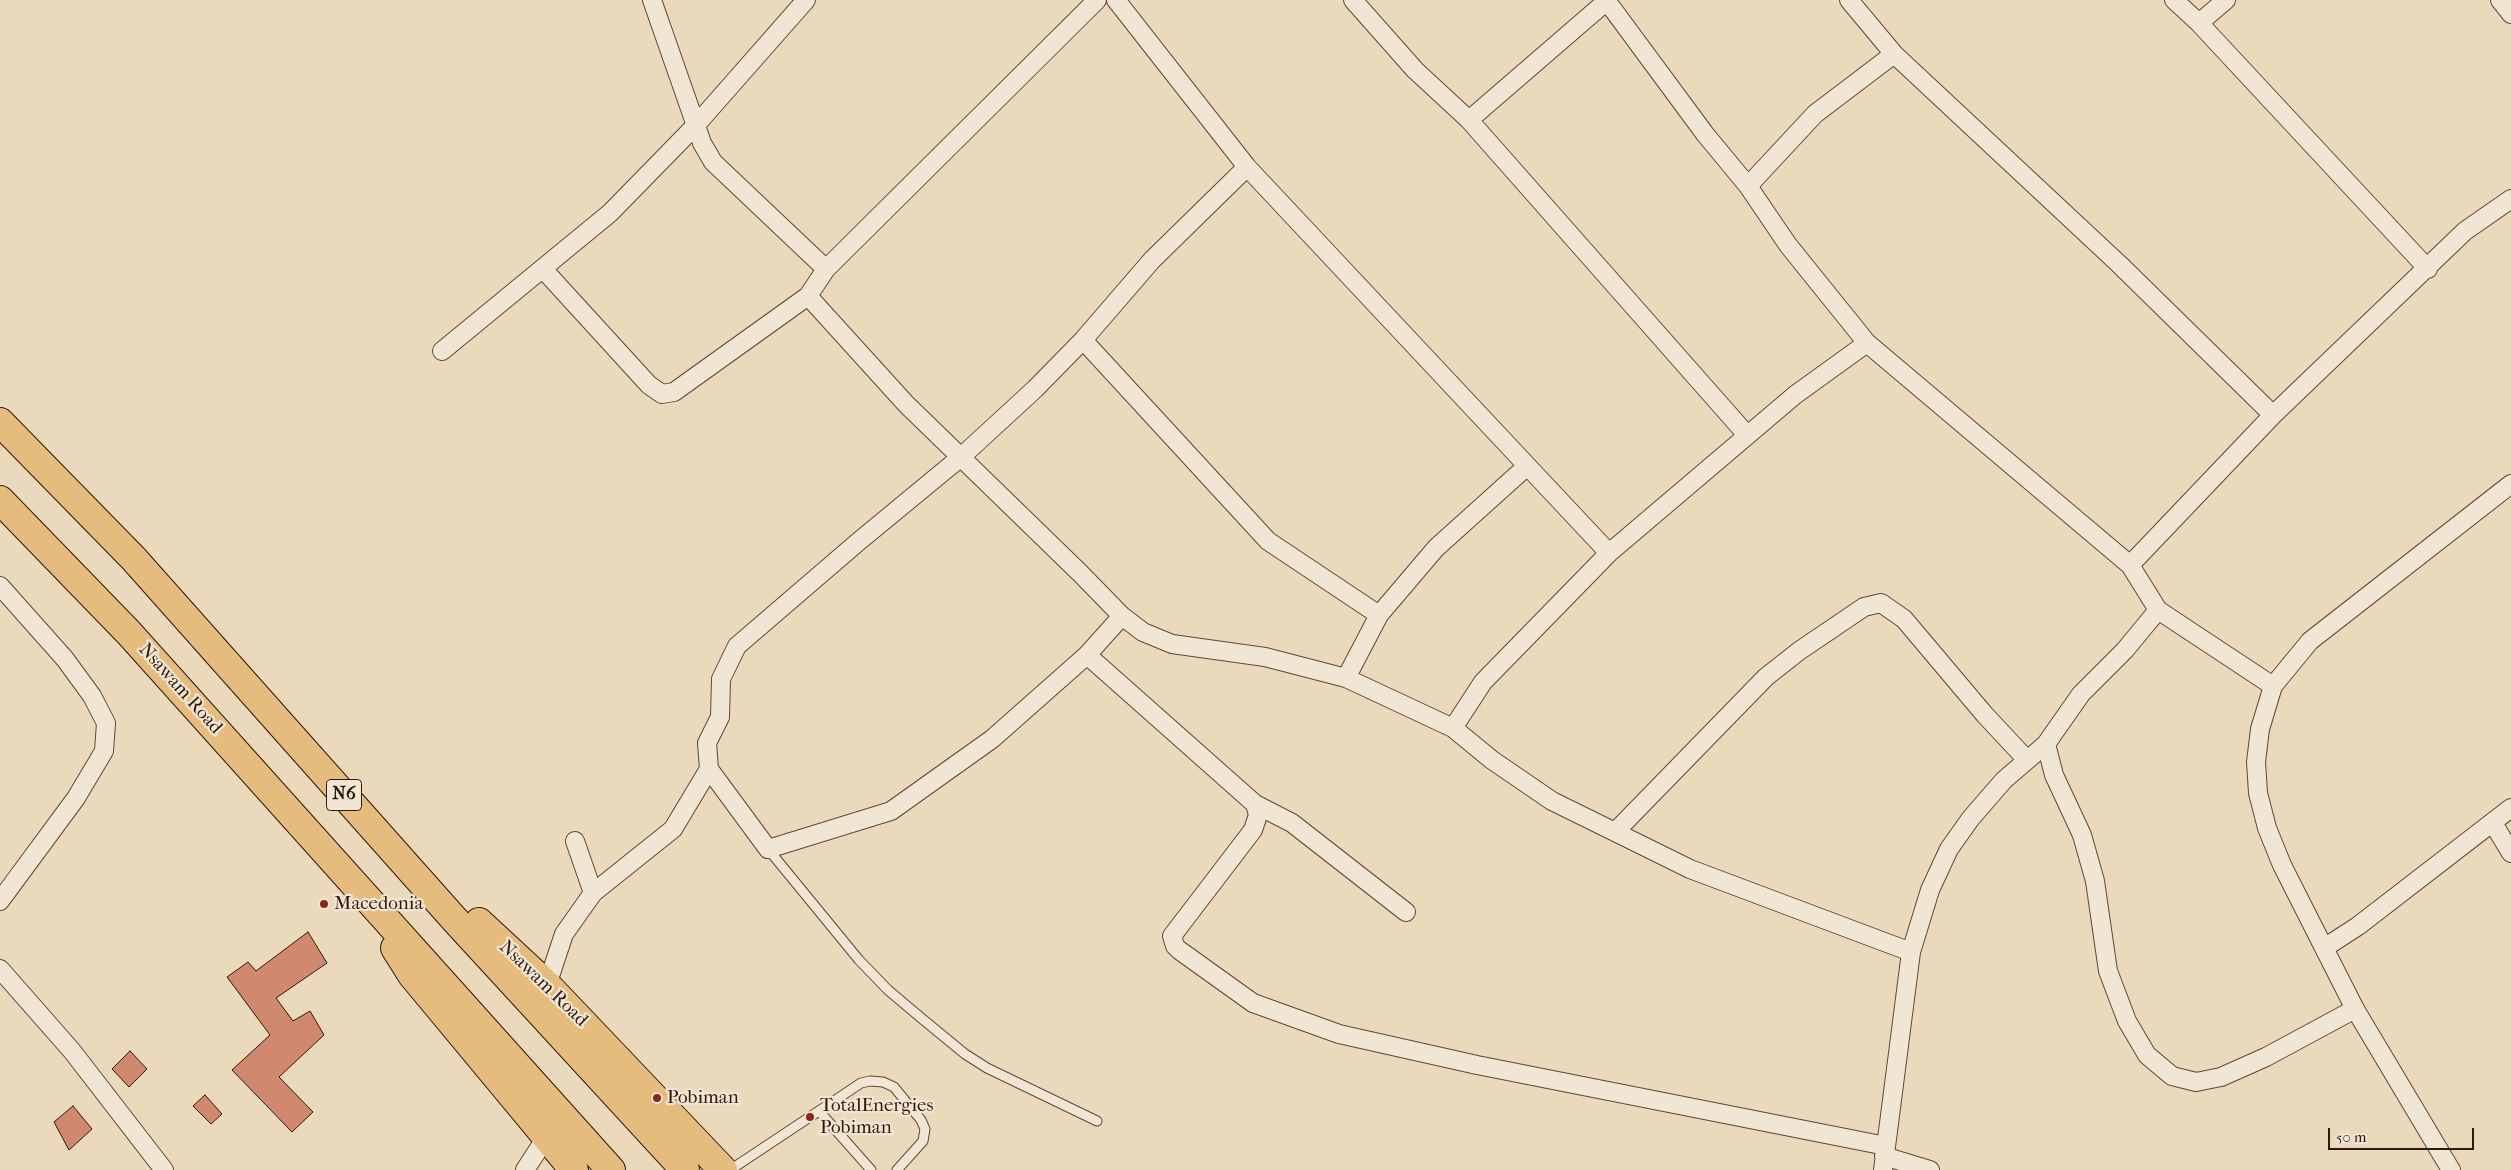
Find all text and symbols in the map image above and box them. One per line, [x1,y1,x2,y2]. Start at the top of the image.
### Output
street label: Nsawam Road [133,639,227,739]
road number: N6 [326,780,362,810]
place label: Macedonia [334,893,423,915]
marker: Macedonia [318,898,330,910]
street label: Nsawam Road [494,936,592,1032]
place label: Pobiman [667,1087,739,1109]
marker: Pobiman [651,1092,663,1104]
place label: TotalEnergies Pobiman [820,1095,933,1139]
marker: TotalEnergies Pobiman [804,1111,816,1123]
scale bar [2331,1118,2477,1150]
text: 50 m [2336,1128,2366,1146]

